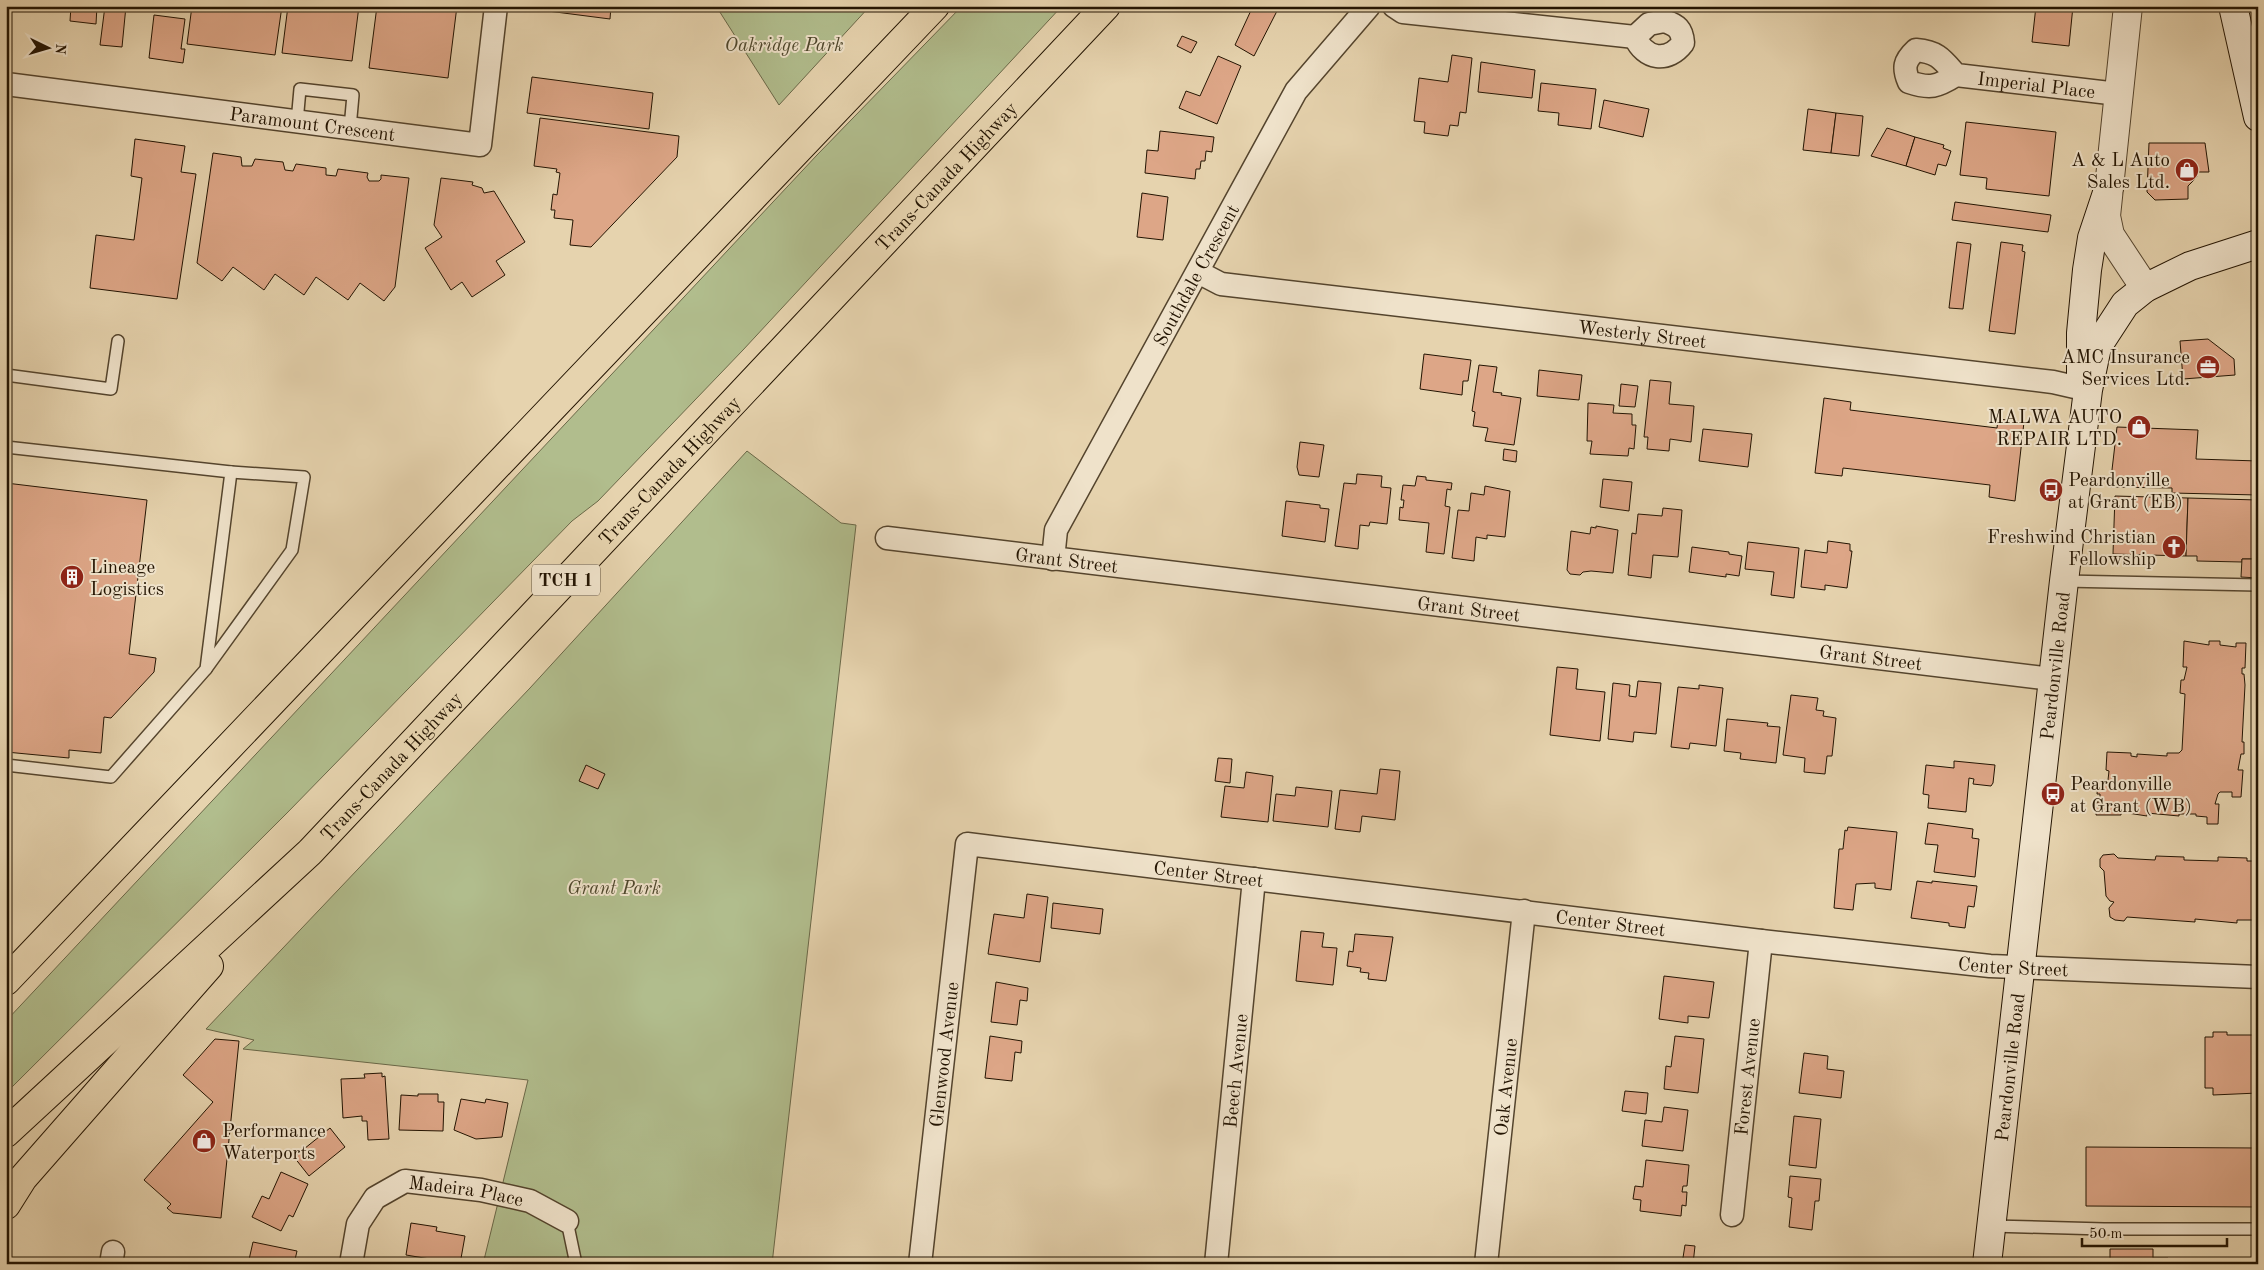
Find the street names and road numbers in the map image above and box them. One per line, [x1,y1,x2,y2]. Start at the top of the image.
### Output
street label: Imperial Place [1976,71,2096,103]
street label: Trans-Canada Highway [873,100,1022,256]
street label: Paramount Crescent [228,106,396,146]
street label: Southdale Crescent [1151,202,1244,350]
street label: Westerly Street [1576,319,1707,353]
street label: Trans-Canada Highway [597,394,745,550]
street label: Grant Street [1014,547,1119,578]
road number: TCH 1 [532,564,600,596]
street label: Peardonville Road [2039,591,2075,741]
street label: Grant Street [1416,595,1521,627]
street label: Grant Street [1818,644,1923,675]
street label: Trans-Canada Highway [318,690,467,846]
street label: Center Street [1152,860,1264,892]
street label: Center Street [1554,909,1666,941]
street label: Center Street [1957,956,2069,981]
street label: Glenwood Avenue [928,981,964,1128]
street label: Peardonville Road [1994,992,2029,1143]
street label: Beech Avenue [1222,1013,1253,1129]
street label: Forest Avenue [1733,1017,1765,1137]
street label: Oak Avenue [1493,1037,1522,1137]
street label: Madeira Place [407,1174,525,1211]

